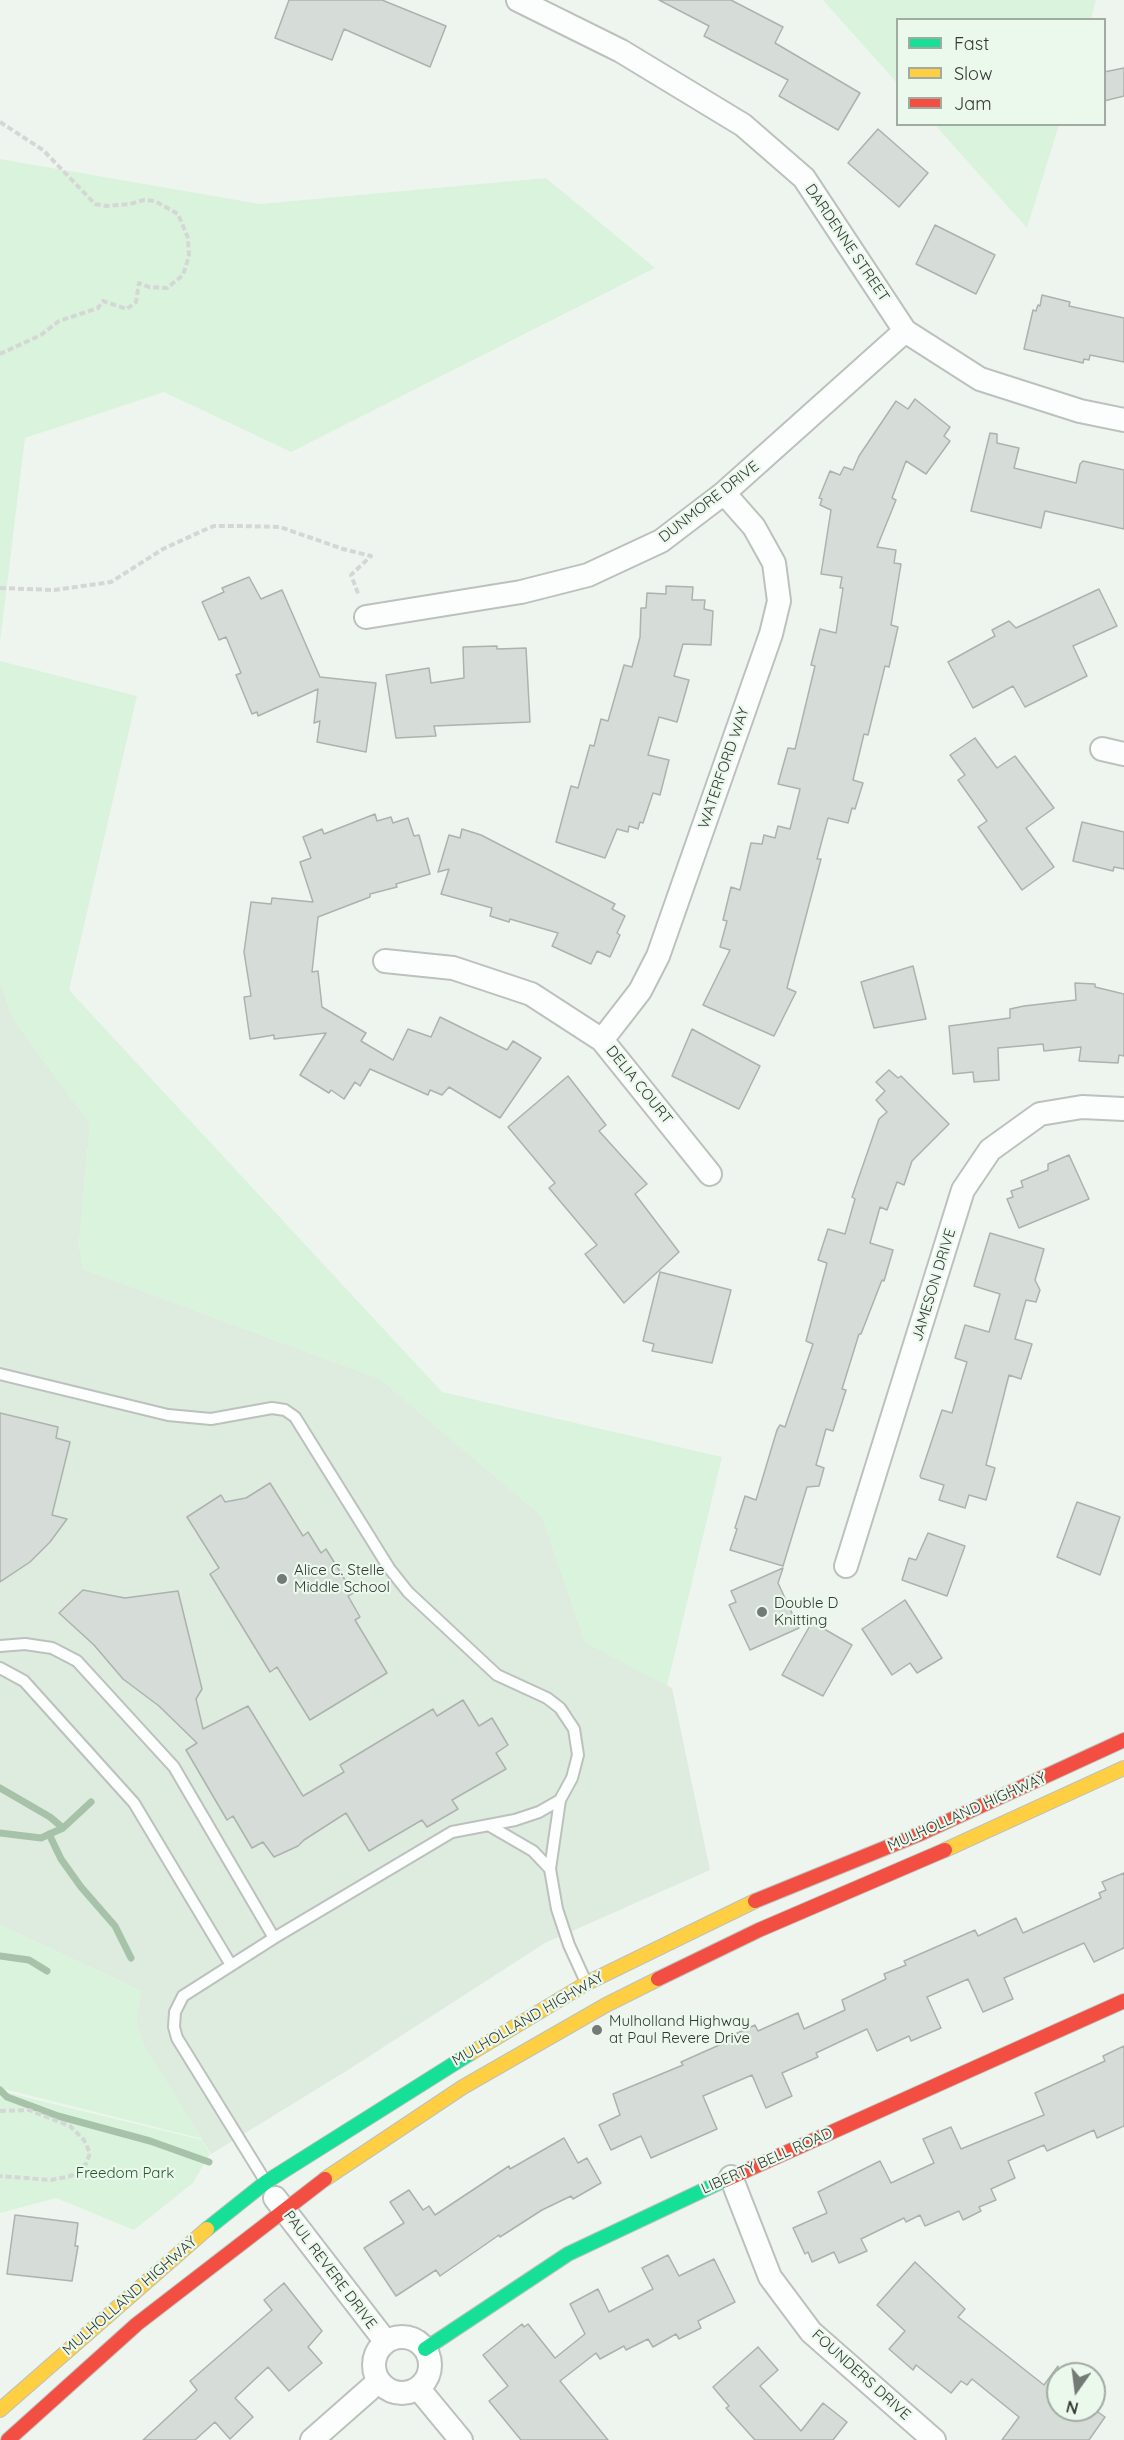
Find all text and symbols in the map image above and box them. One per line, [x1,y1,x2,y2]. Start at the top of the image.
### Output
legend [896,18,1106,126]
text: Fast [954,32,989,55]
text: Slow [954,62,992,85]
text: Jam [954,92,992,115]
street label: DARDENNE STREET [801,181,893,305]
street label: DUNMORE DRIVE [655,457,763,547]
street label: WATERFORD WAY [695,705,753,831]
street label: DELIA COURT [602,1042,676,1128]
street label: JAMESON DRIVE [908,1226,960,1344]
place label: Alice C. Stelle Middle School [294,1561,390,1596]
marker: Alice C. Stelle Middle School [275,1572,289,1586]
place label: Double D Knitting [774,1594,838,1629]
marker: Double D Knitting [755,1605,769,1619]
street label: MULHOLLAND HIGHWAY [885,1769,1049,1855]
street label: MULHOLLAND HIGHWAY [449,1968,607,2070]
place label: Mulholland Highway at Paul Revere Drive [609,2012,750,2047]
marker: Mulholland Highway at Paul Revere Drive [590,2023,604,2037]
street label: LIBERTY BELL ROAD [699,2124,835,2198]
park label: Freedom Park [76,2164,174,2182]
street label: PAUL REVERE DRIVE [280,2207,380,2333]
street label: MULHOLLAND HIGHWAY [59,2233,201,2359]
street label: FOUNDERS DRIVE [808,2326,914,2424]
north arrow [1046,2362,1106,2422]
text: N [1064,2396,1080,2419]

